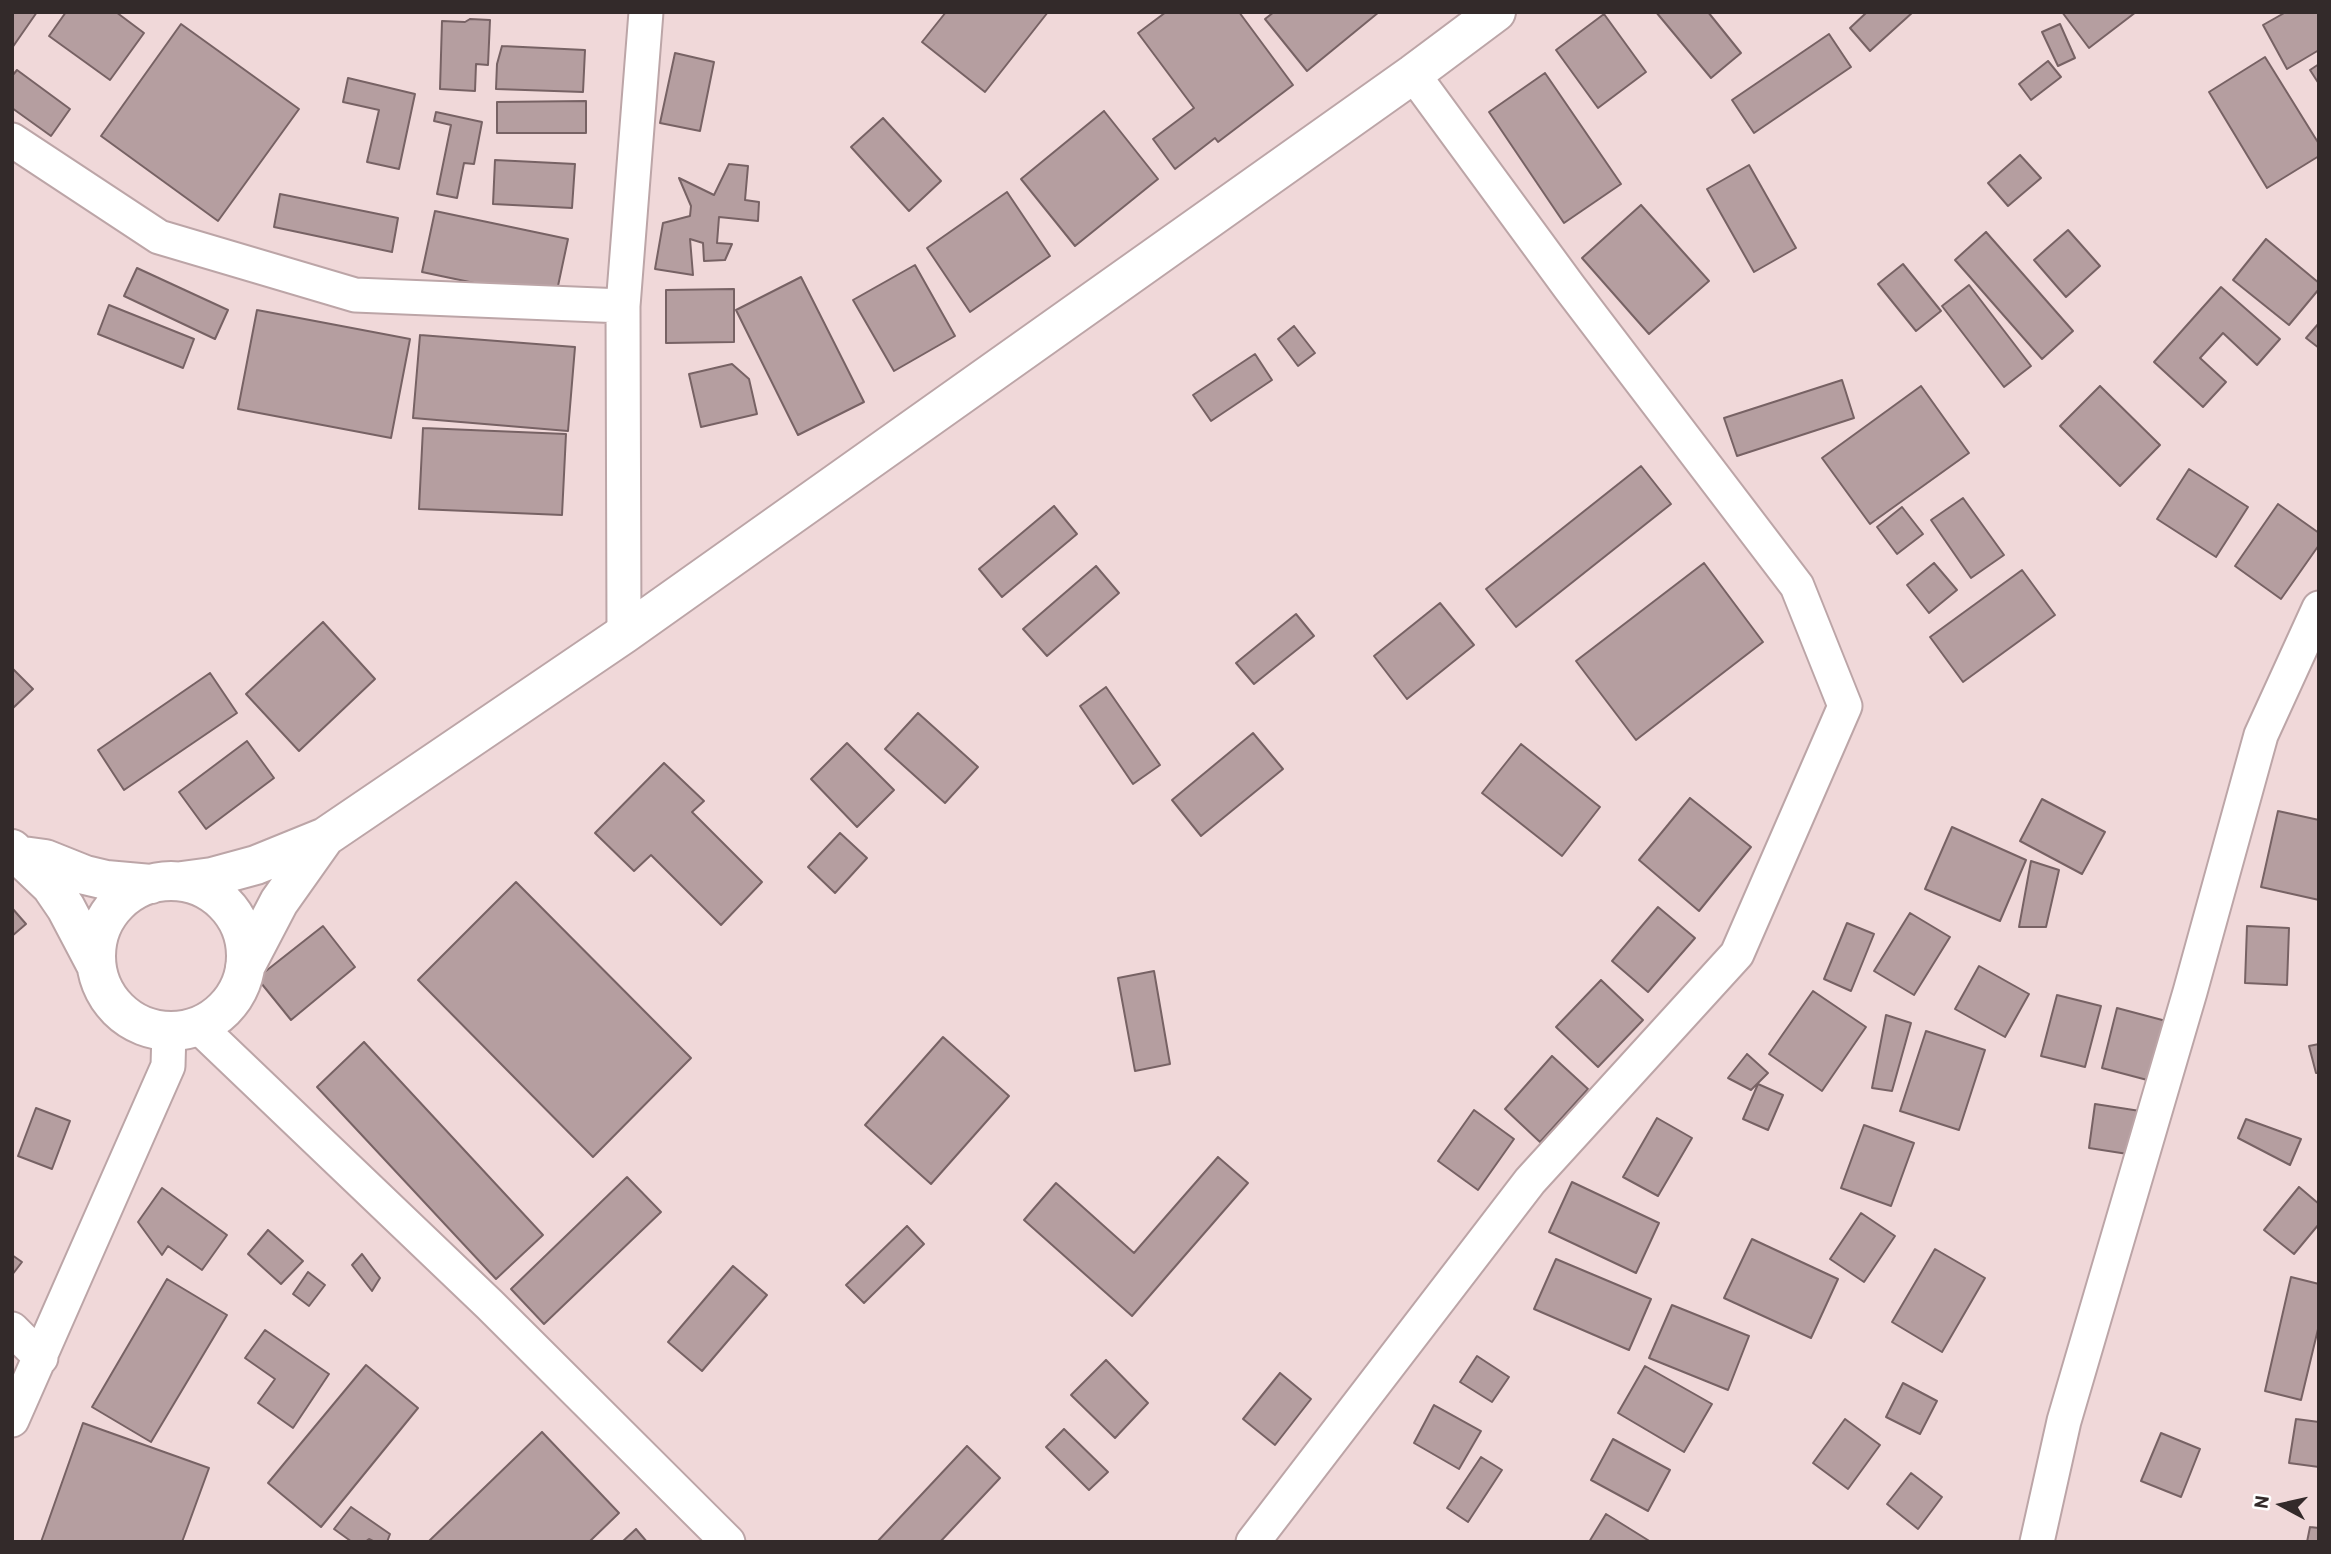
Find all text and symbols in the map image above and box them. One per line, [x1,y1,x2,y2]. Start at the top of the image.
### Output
north arrow [2247,1470,2317,1540]
text: N [2248,1494,2273,1510]

